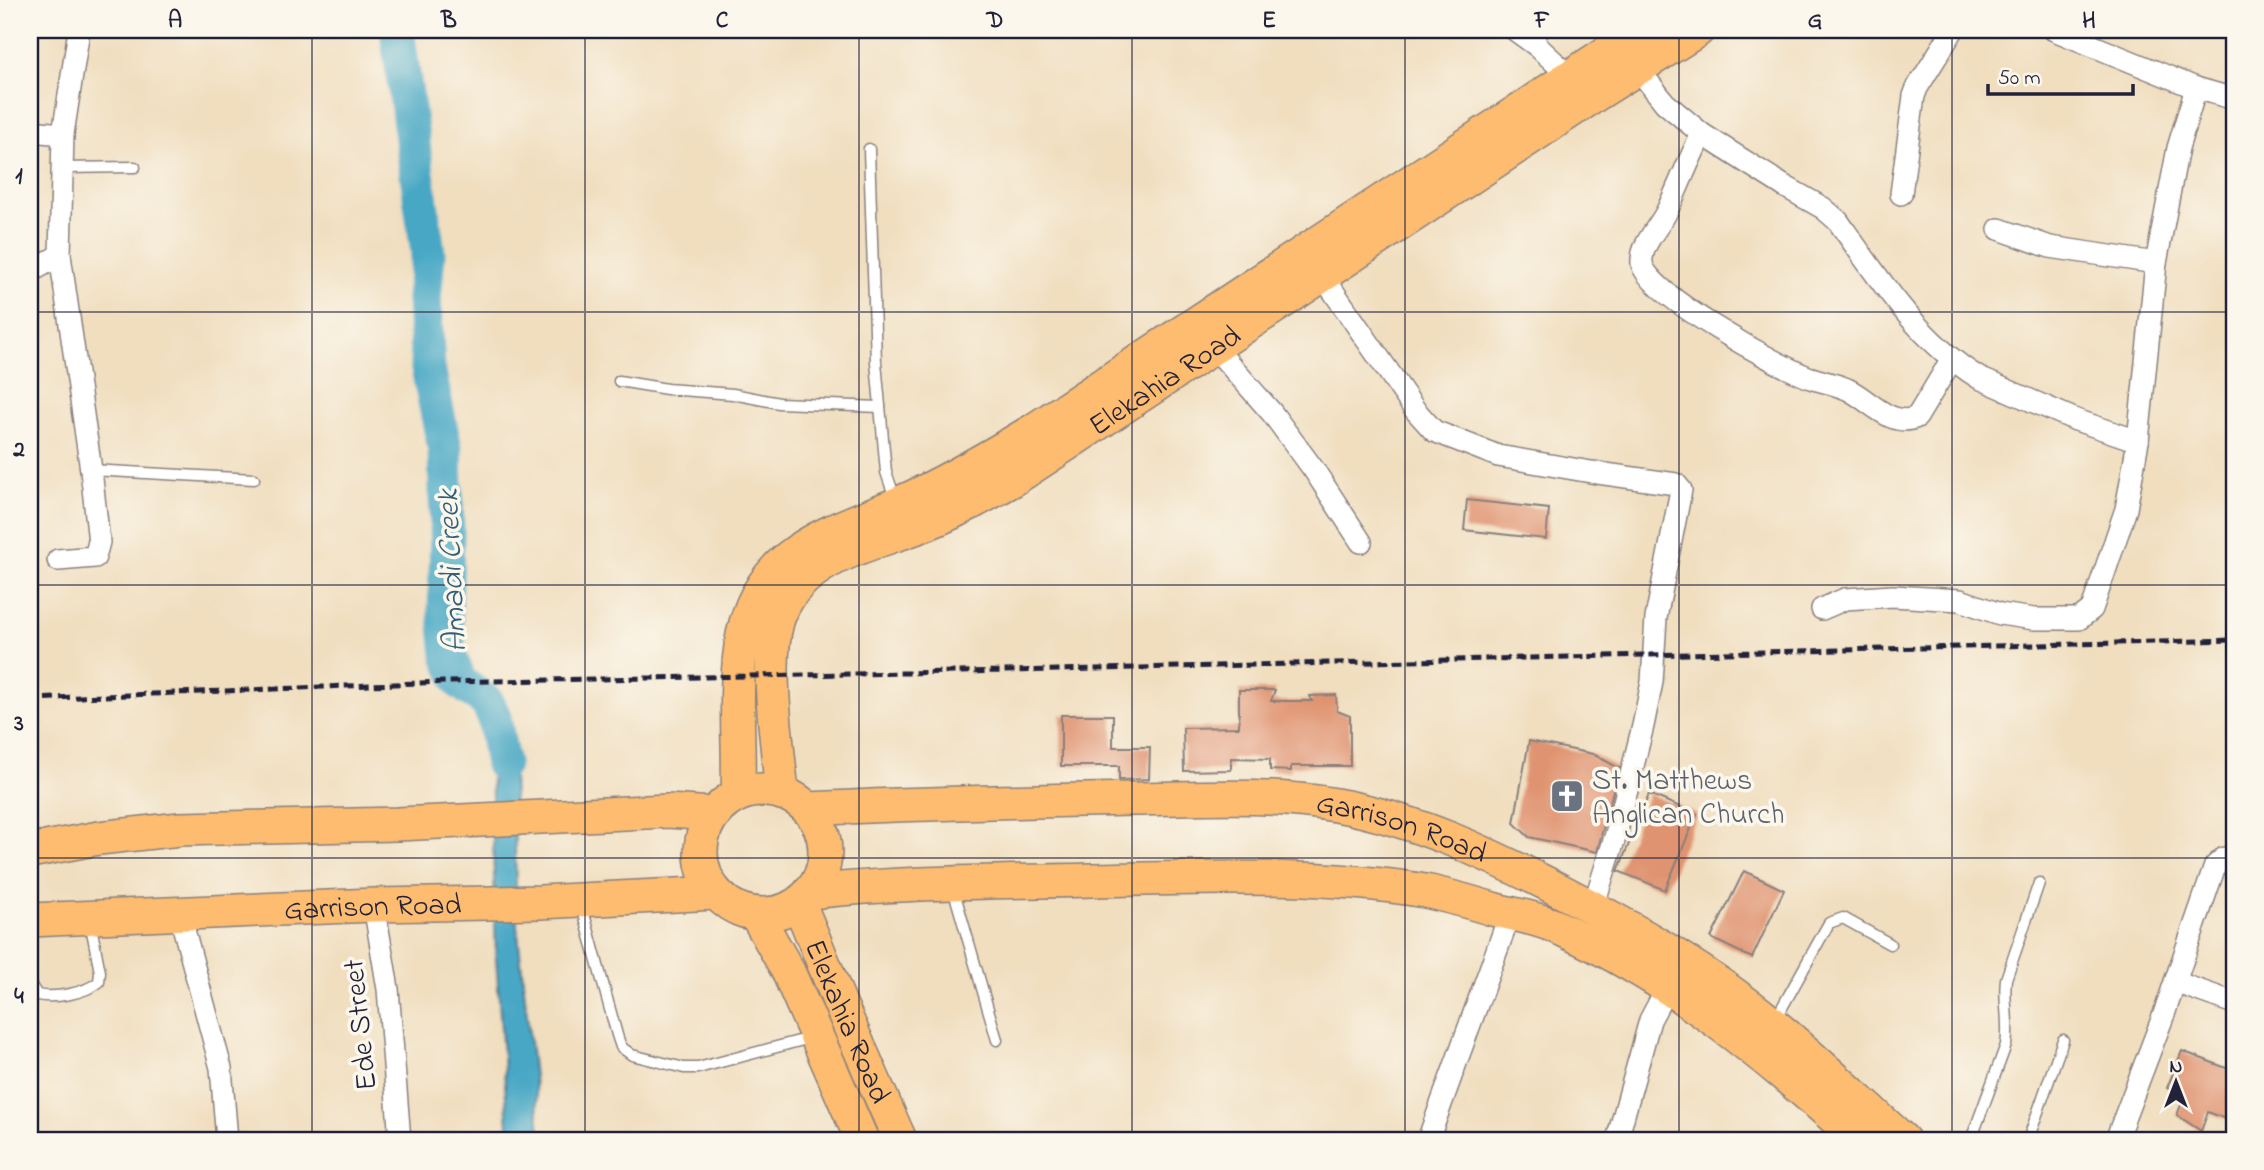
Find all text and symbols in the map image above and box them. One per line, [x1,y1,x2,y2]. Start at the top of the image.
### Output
text: A [168,5,182,38]
text: B [440,5,457,38]
text: C [716,5,729,38]
text: D [986,5,1003,38]
text: E [1262,5,1276,38]
text: F [1534,5,1550,38]
text: G [1808,5,1822,38]
text: H [2082,5,2096,38]
scale bar [1988,52,2133,96]
text: 50 m [1998,64,2041,94]
text: 1 [15,161,23,194]
street label: Elekahia Road [1081,316,1251,449]
text: 2 [12,434,25,467]
water label: Amadi Creek [426,486,481,654]
text: 3 [13,708,24,741]
place label: St. Matthews Anglican Church [1592,760,1784,838]
church icon: St. Matthews Anglican Church [1548,777,1586,815]
street label: Garrison Road [1313,783,1494,877]
street label: Garrison Road [283,884,462,934]
street label: Elekahia Road [791,933,900,1111]
street label: Ede Street [333,957,391,1092]
text: 4 [14,981,24,1014]
north arrow [2142,1048,2212,1118]
text: N [2170,1054,2183,1081]

